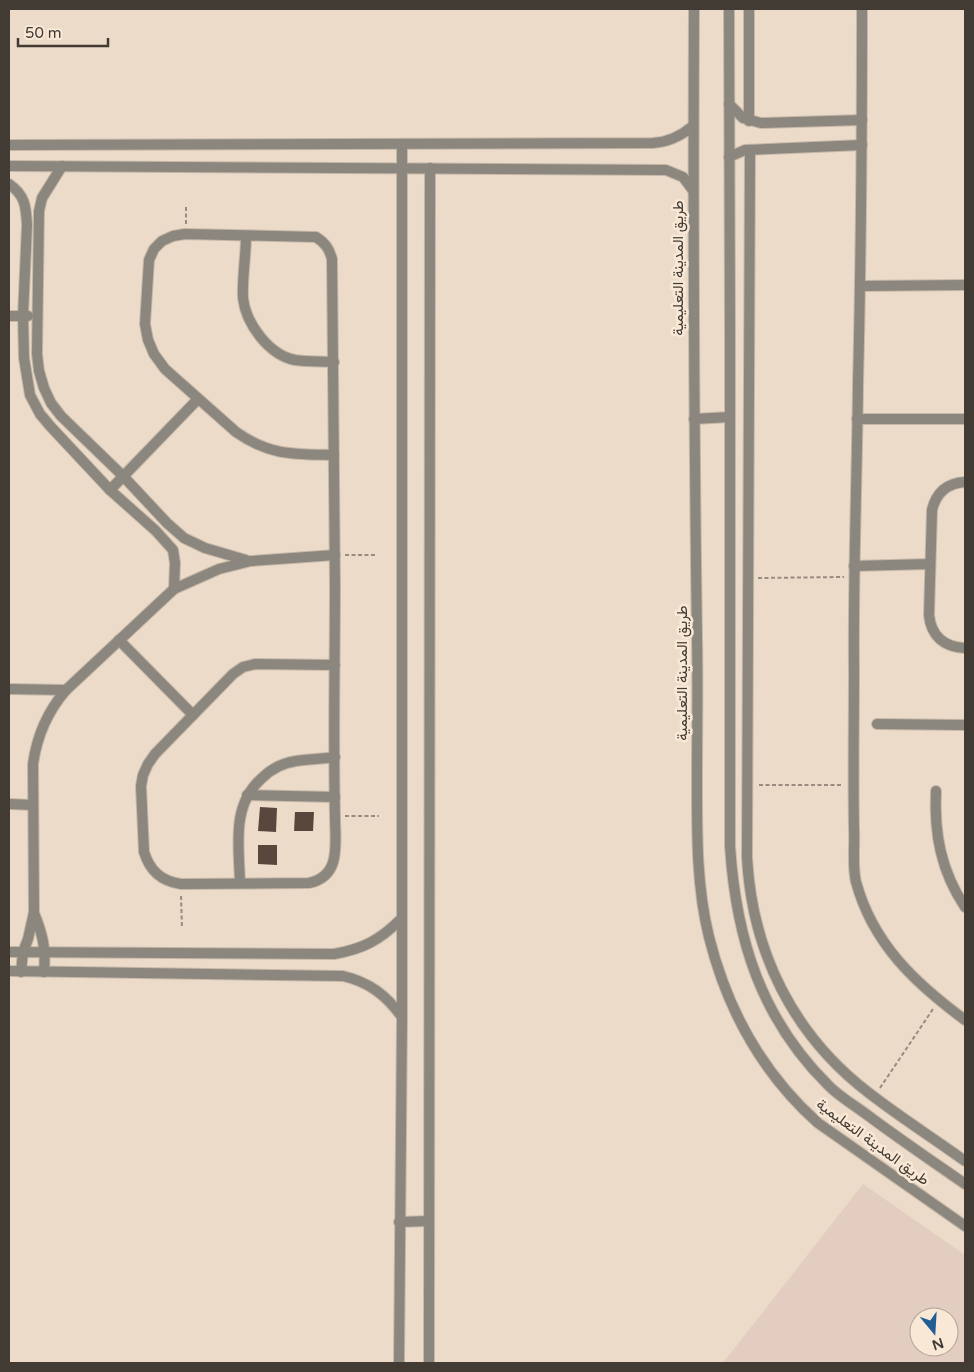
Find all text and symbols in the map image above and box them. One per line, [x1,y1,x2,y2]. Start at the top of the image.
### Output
scale bar [18,15,108,47]
text: 50 m [25,24,62,42]
street label: طريق المدينة التعليمية [669,200,688,336]
street label: طريق المدينة التعليمية [673,605,692,741]
street label: طريق المدينة التعليمية [812,1095,933,1190]
north arrow [909,1307,959,1357]
text: N [930,1334,946,1354]

